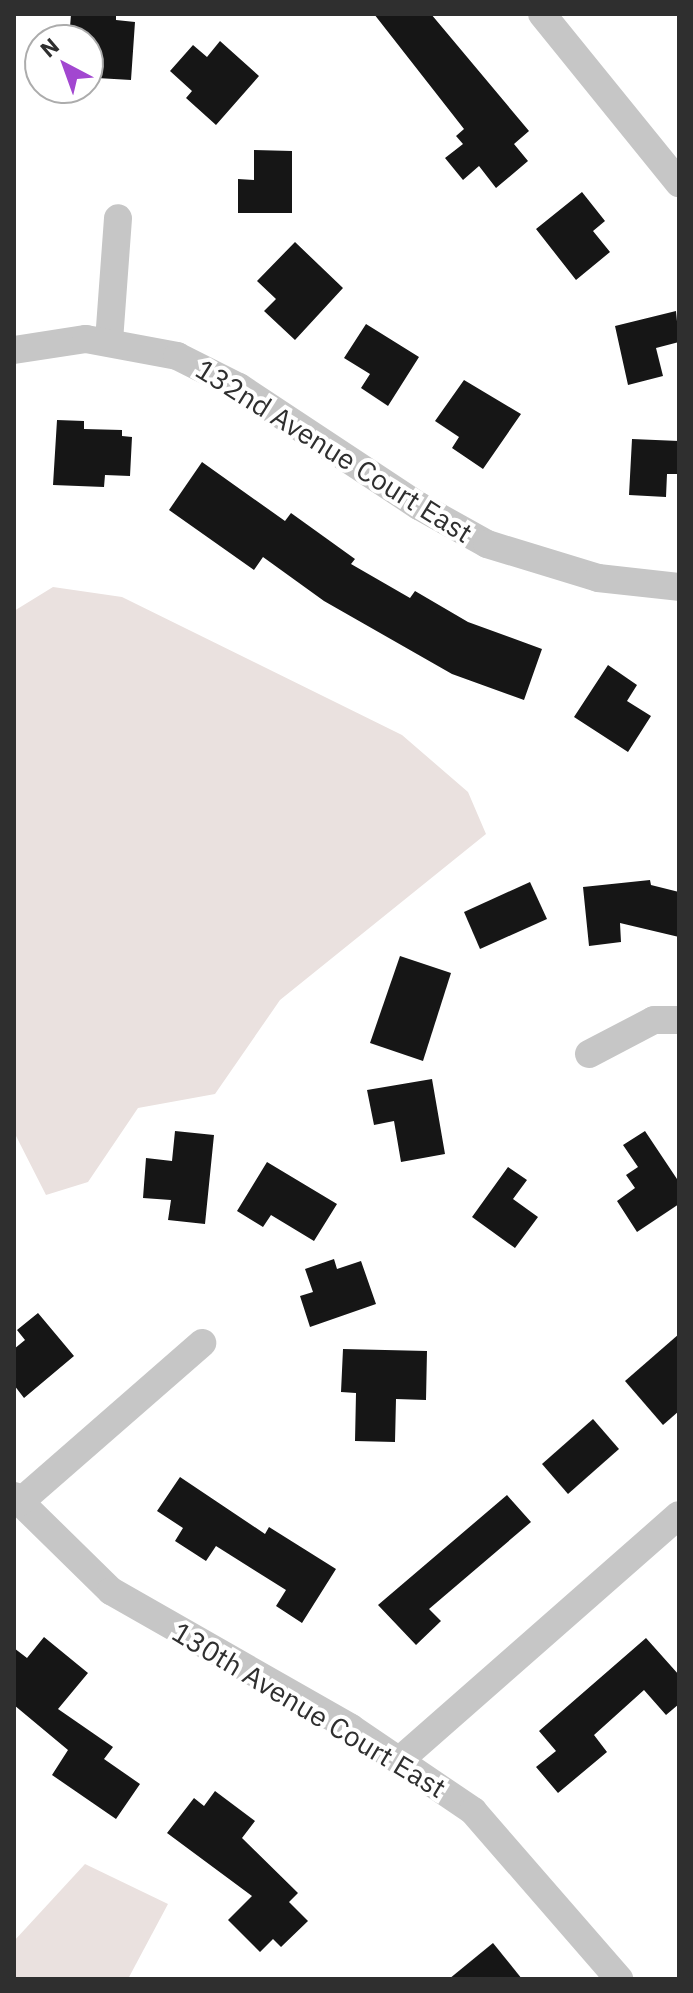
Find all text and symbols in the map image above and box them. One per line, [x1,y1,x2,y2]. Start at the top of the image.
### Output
north arrow [24,24,104,104]
text: N [34,31,65,63]
street label: 132nd Avenue Court East [190,352,478,550]
street label: 130th Avenue Court East [166,1615,452,1805]

